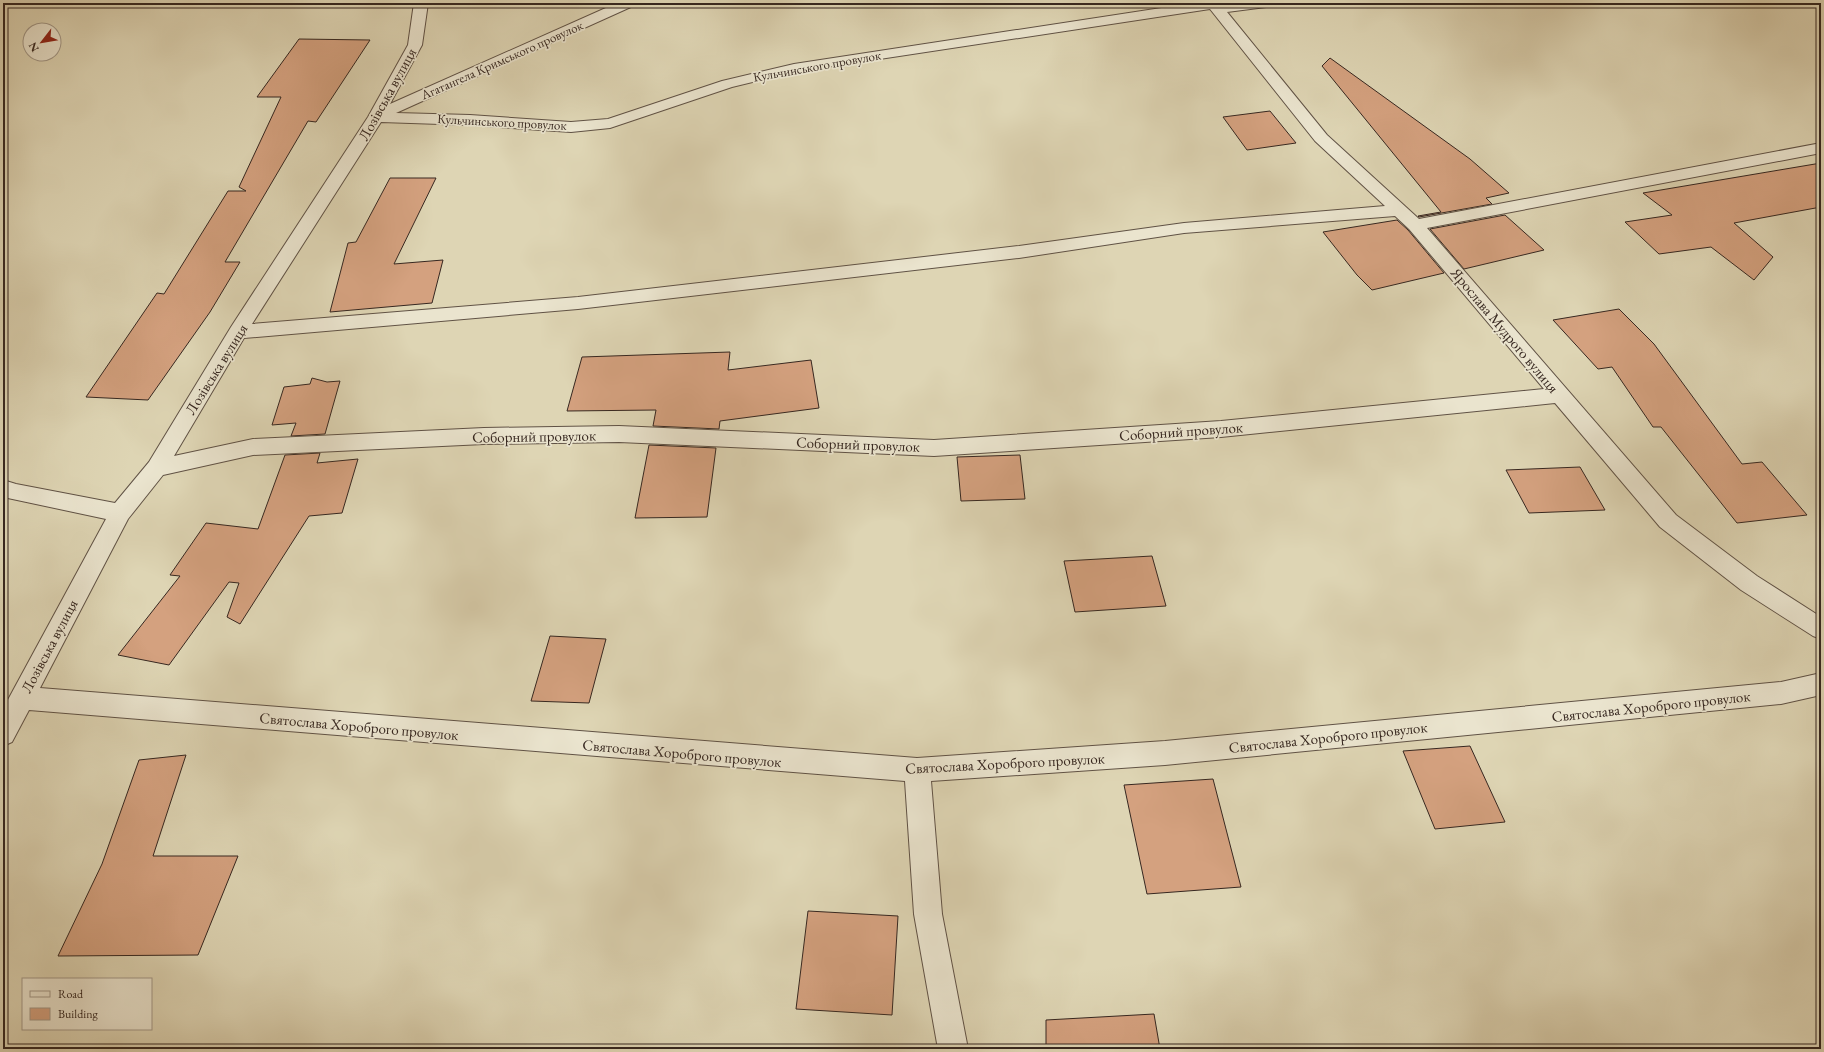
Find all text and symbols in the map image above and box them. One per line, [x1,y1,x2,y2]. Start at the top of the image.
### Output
street label: Агатангела Кримського провулок [417,16,586,104]
north arrow [22,22,62,62]
text: N [25,40,42,55]
street label: Лозівська вулиця [354,44,420,144]
street label: Кульчинського провулок [752,46,883,86]
street label: Кульчинського провулок [437,110,568,134]
street label: Ярослава Мудрого вулиця [1446,262,1563,397]
street label: Лозівська вулиця [181,320,252,418]
street label: Соборний провулок [1119,417,1243,445]
street label: Соборний провулок [472,425,596,447]
street label: Соборний провулок [796,432,920,456]
street label: Лозівська вулиця [16,596,82,696]
street label: Святослава Хороброго провулок [1551,686,1751,726]
street label: Святослава Хороброго провулок [259,708,459,744]
street label: Святослава Хороброго провулок [1228,717,1428,757]
street label: Святослава Хороброго провулок [582,735,782,771]
street label: Святослава Хороброго провулок [905,748,1105,778]
legend [22,978,152,1030]
text: Road [58,986,84,1002]
text: Building [58,1006,99,1022]

